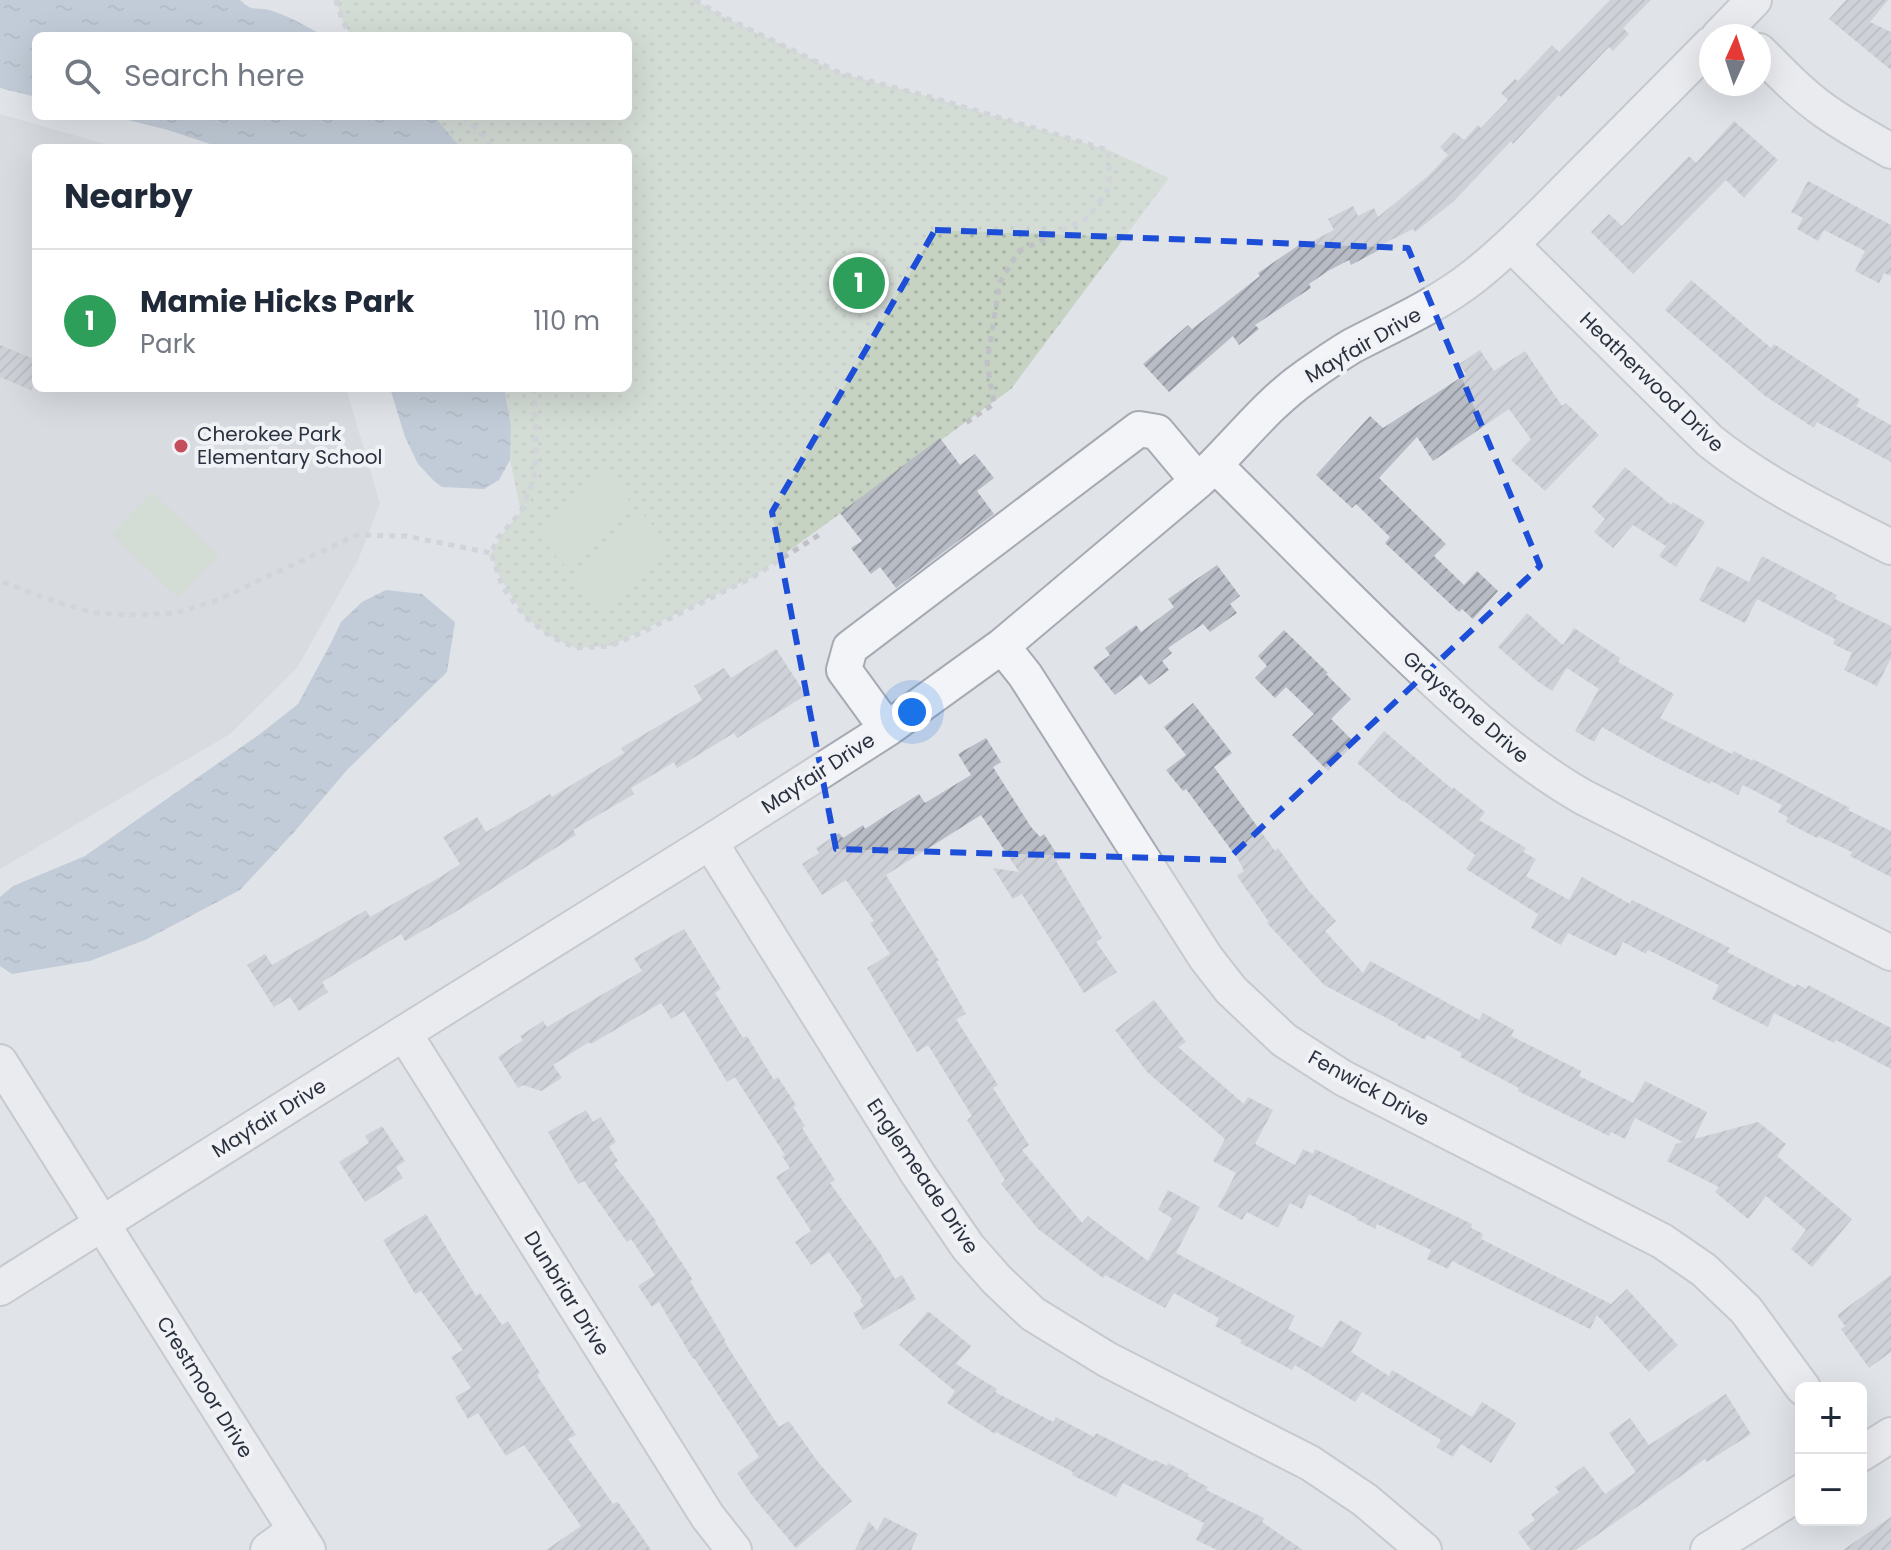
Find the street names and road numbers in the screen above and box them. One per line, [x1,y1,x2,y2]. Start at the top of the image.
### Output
street label: Mayfair Drive [1300,300,1426,390]
street label: Heatherwood Drive [1574,306,1730,458]
street label: Graystone Drive [1397,644,1535,770]
street label: Mayfair Drive [756,726,880,820]
street label: Fenwick Drive [1303,1043,1435,1133]
street label: Mayfair Drive [206,1072,332,1164]
street label: Englemeade Drive [861,1093,985,1259]
street label: Dunbriar Drive [517,1225,617,1361]
street label: Crestmoor Drive [150,1311,260,1463]

